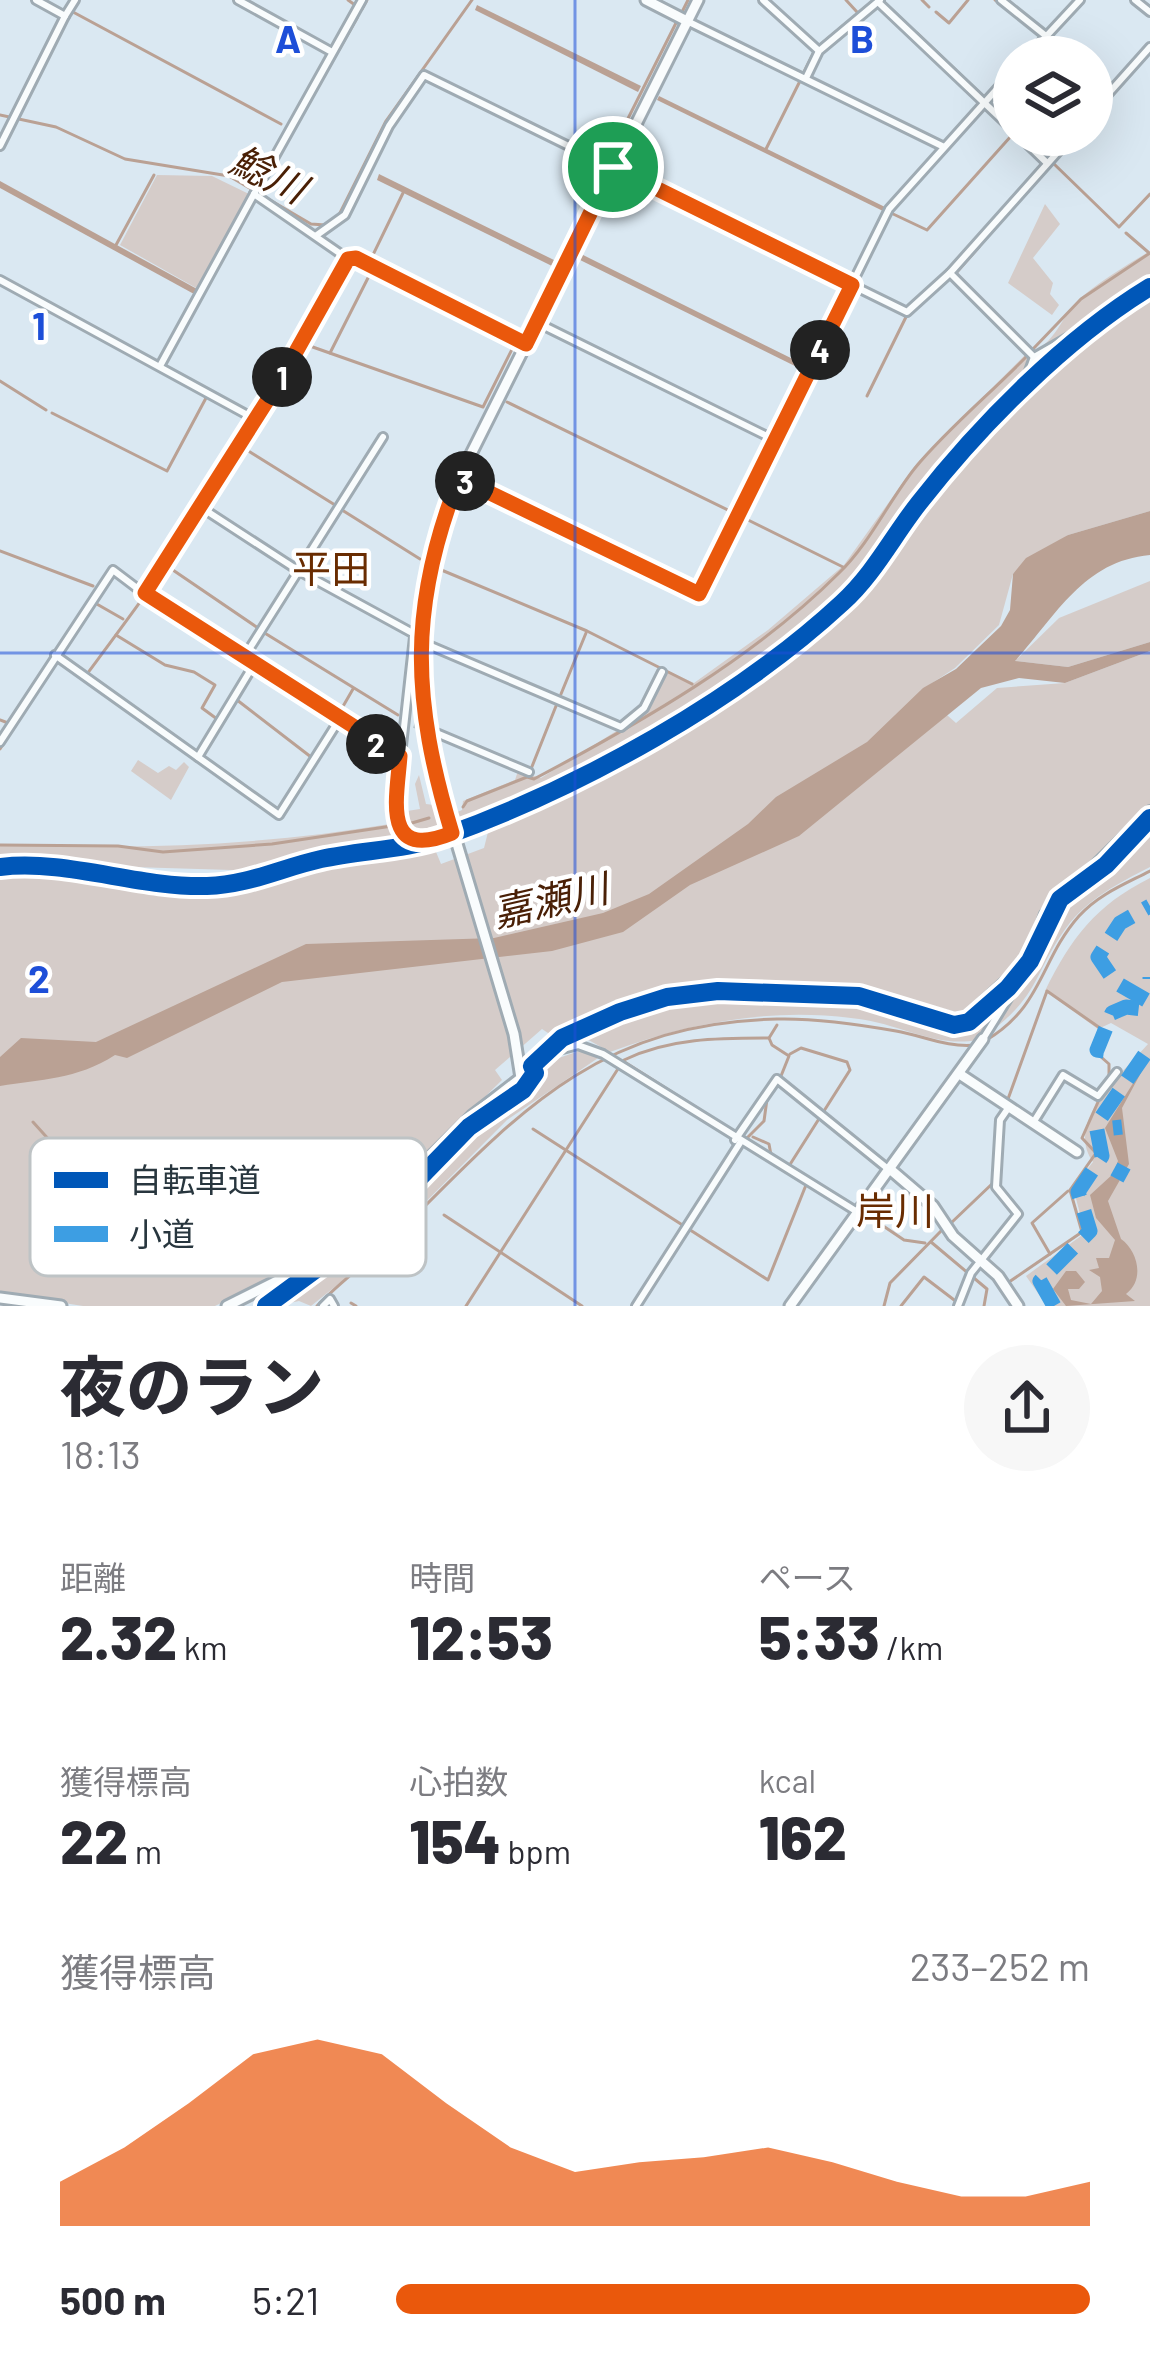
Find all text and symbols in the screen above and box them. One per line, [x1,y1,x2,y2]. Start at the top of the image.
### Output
text: A [275,14,301,61]
text: B [850,14,874,61]
map controls [993,36,1113,156]
button: layers [993,36,1113,156]
pin [562,116,664,218]
icon: arrive [580,134,646,200]
water label: 鯰川 [224,135,318,213]
text: 1 [32,301,46,348]
pin: 4 [790,320,850,380]
text: 4 [810,330,830,370]
pin: 1 [252,347,312,407]
text: 1 [276,357,288,397]
pin: 3 [435,451,495,511]
text: 3 [456,461,474,501]
district label: 平田 [292,544,370,591]
pin: 2 [346,714,406,774]
text: 2 [367,724,385,764]
water label: 嘉瀬川 [488,862,616,935]
text: 2 [28,954,50,1001]
legend [30,1138,426,1276]
text: 自転車道 [129,1159,261,1199]
district label: 岸川 [856,1186,934,1233]
text: 小道 [129,1213,195,1253]
text: 夜のラン [60,1345,324,1424]
button: share [964,1345,1090,1471]
text: 18:13 [60,1430,141,1477]
text: 距離 [60,1557,126,1597]
text: 時間 [409,1557,475,1597]
text: ペース [759,1557,856,1597]
text: 2.32 [60,1600,177,1672]
text: 12:53 [409,1600,553,1672]
text: 5:33 [759,1600,880,1672]
text: km [177,1627,228,1667]
text: /km [880,1627,943,1667]
text: kcal [759,1760,816,1800]
text: 獲得標高 [60,1761,192,1801]
text: 心拍数 [409,1761,508,1801]
text: 162 [759,1800,847,1872]
text: 22 [60,1804,128,1876]
text: 154 [409,1804,501,1876]
text: m [128,1831,162,1871]
text: bpm [501,1831,571,1871]
text: 233–252 m [910,1942,1090,1989]
text: 獲得標高 [60,1948,216,1995]
text: 500 m [60,2276,166,2323]
text: 5:21 [252,2276,319,2323]

